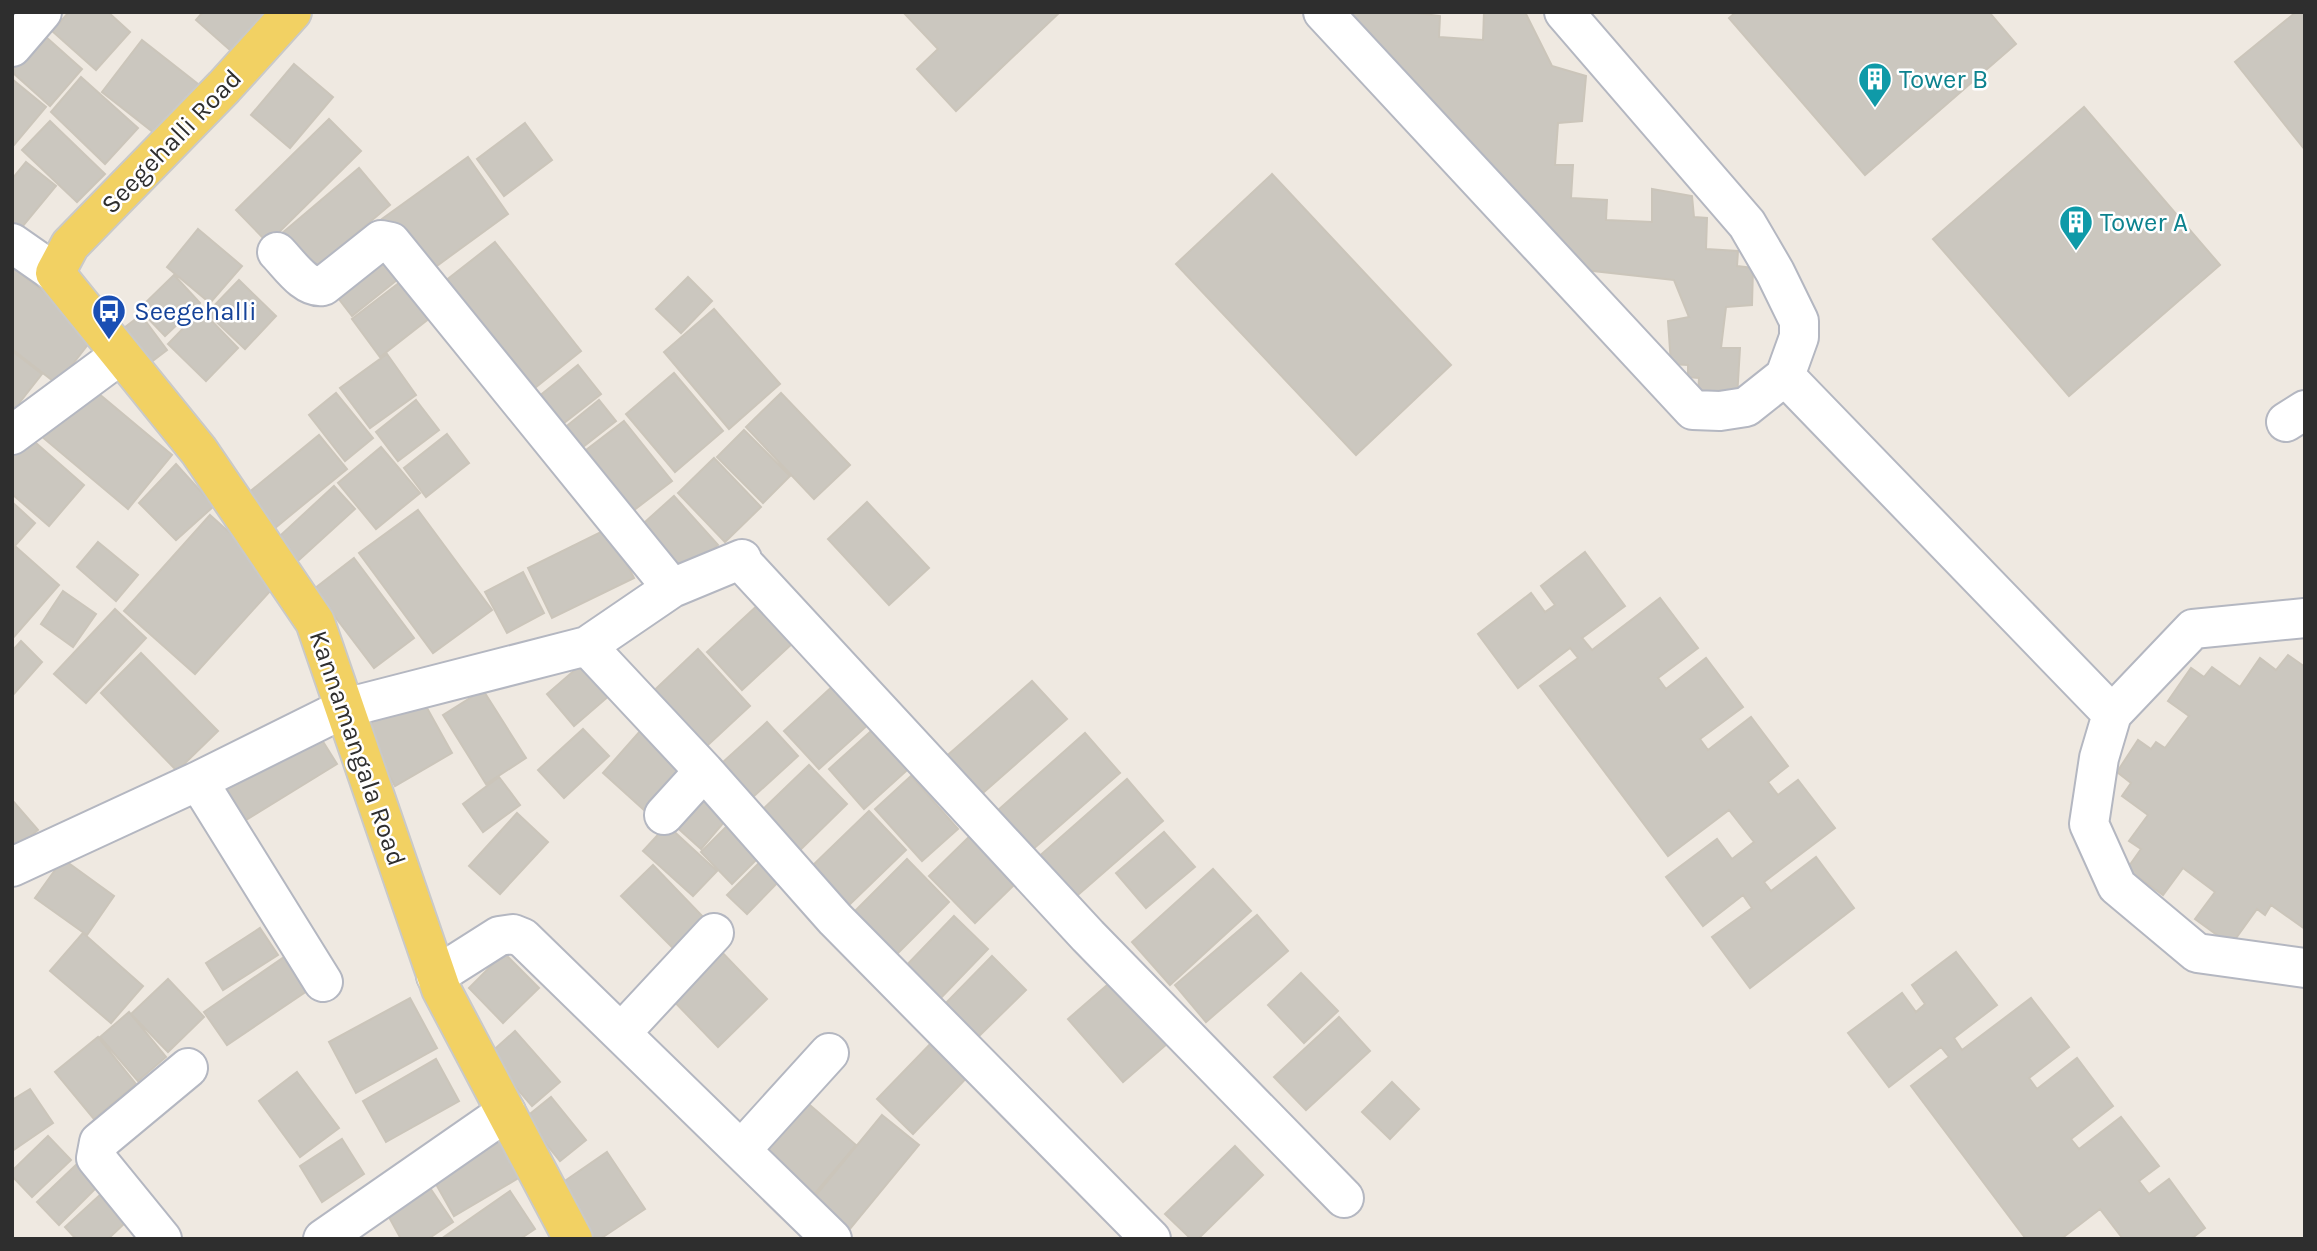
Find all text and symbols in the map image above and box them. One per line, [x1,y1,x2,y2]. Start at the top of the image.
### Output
building icon: Tower B [1856,60,1894,109]
street label: Seegehalli Road [95,63,248,220]
place label: Tower B [1899,64,1988,95]
building icon: Tower A [2057,203,2095,252]
place label: Tower A [2100,207,2188,238]
bus stop icon: Seegehalli [90,292,128,341]
place label: Seegehalli [134,296,257,327]
street label: Kannamangala Road [303,626,412,870]

